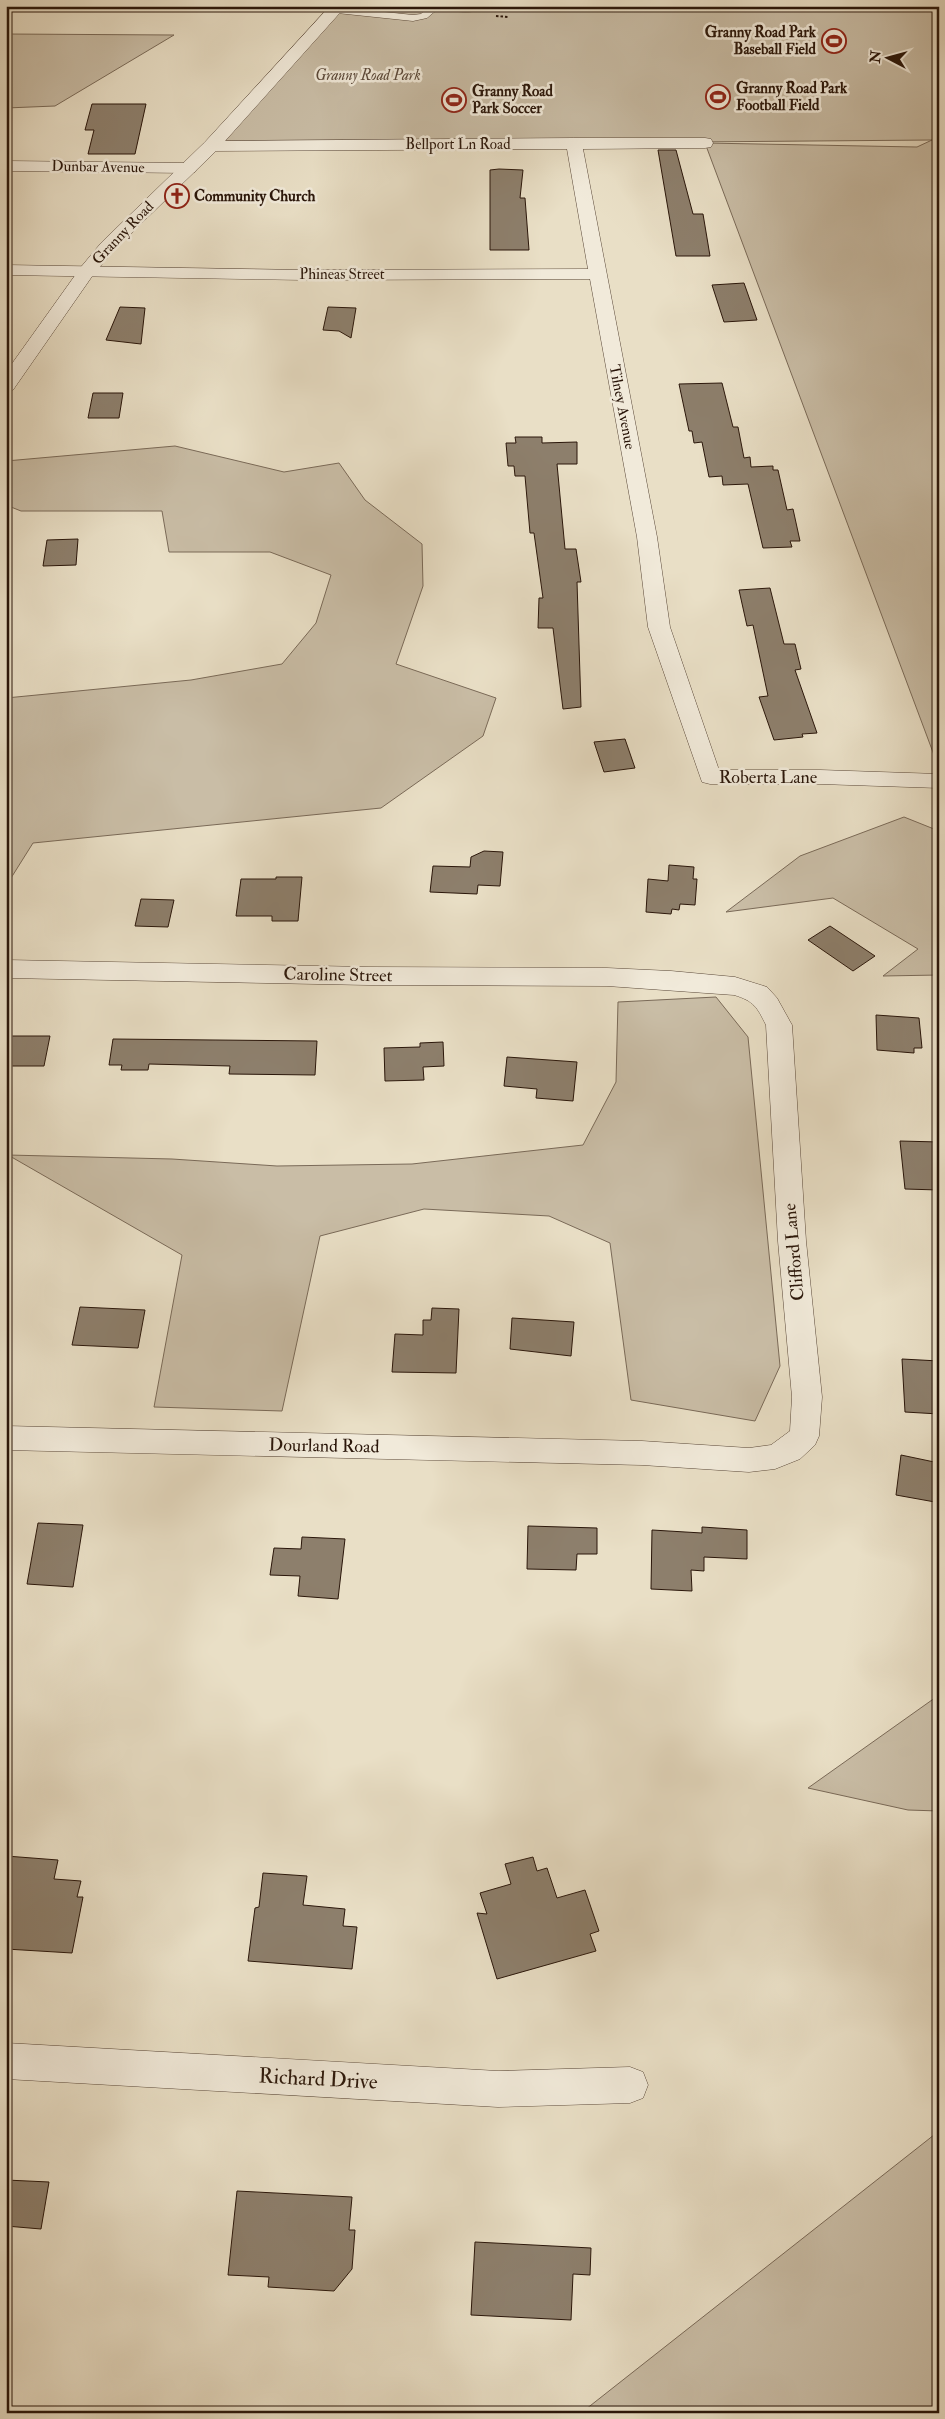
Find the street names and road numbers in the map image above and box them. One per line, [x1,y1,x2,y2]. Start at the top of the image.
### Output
street label: Bellport Ln Road [405,135,511,155]
street label: Dunbar Avenue [51,157,145,177]
street label: Granny Road [88,197,158,269]
street label: Phineas Street [299,265,385,284]
street label: Tilney Avenue [604,363,640,451]
street label: Roberta Lane [719,766,818,789]
street label: Caroline Street [283,963,393,987]
street label: Clifford Lane [778,1202,810,1302]
street label: Dourland Road [268,1434,380,1458]
street label: Richard Drive [258,2062,378,2096]

